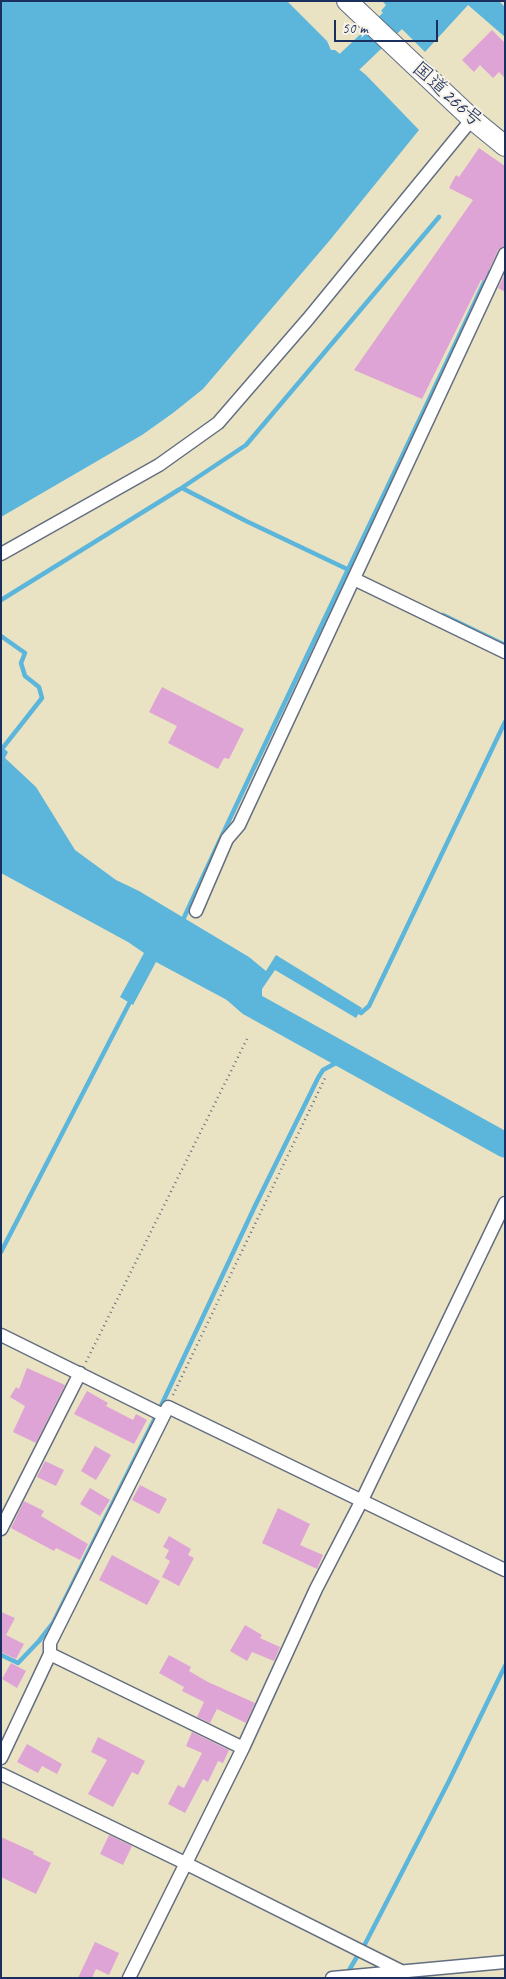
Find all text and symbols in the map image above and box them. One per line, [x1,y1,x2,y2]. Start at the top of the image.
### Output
scale bar [336,10,440,42]
text: 50 m [342,19,368,38]
street label: 国道266号 [407,57,487,133]

